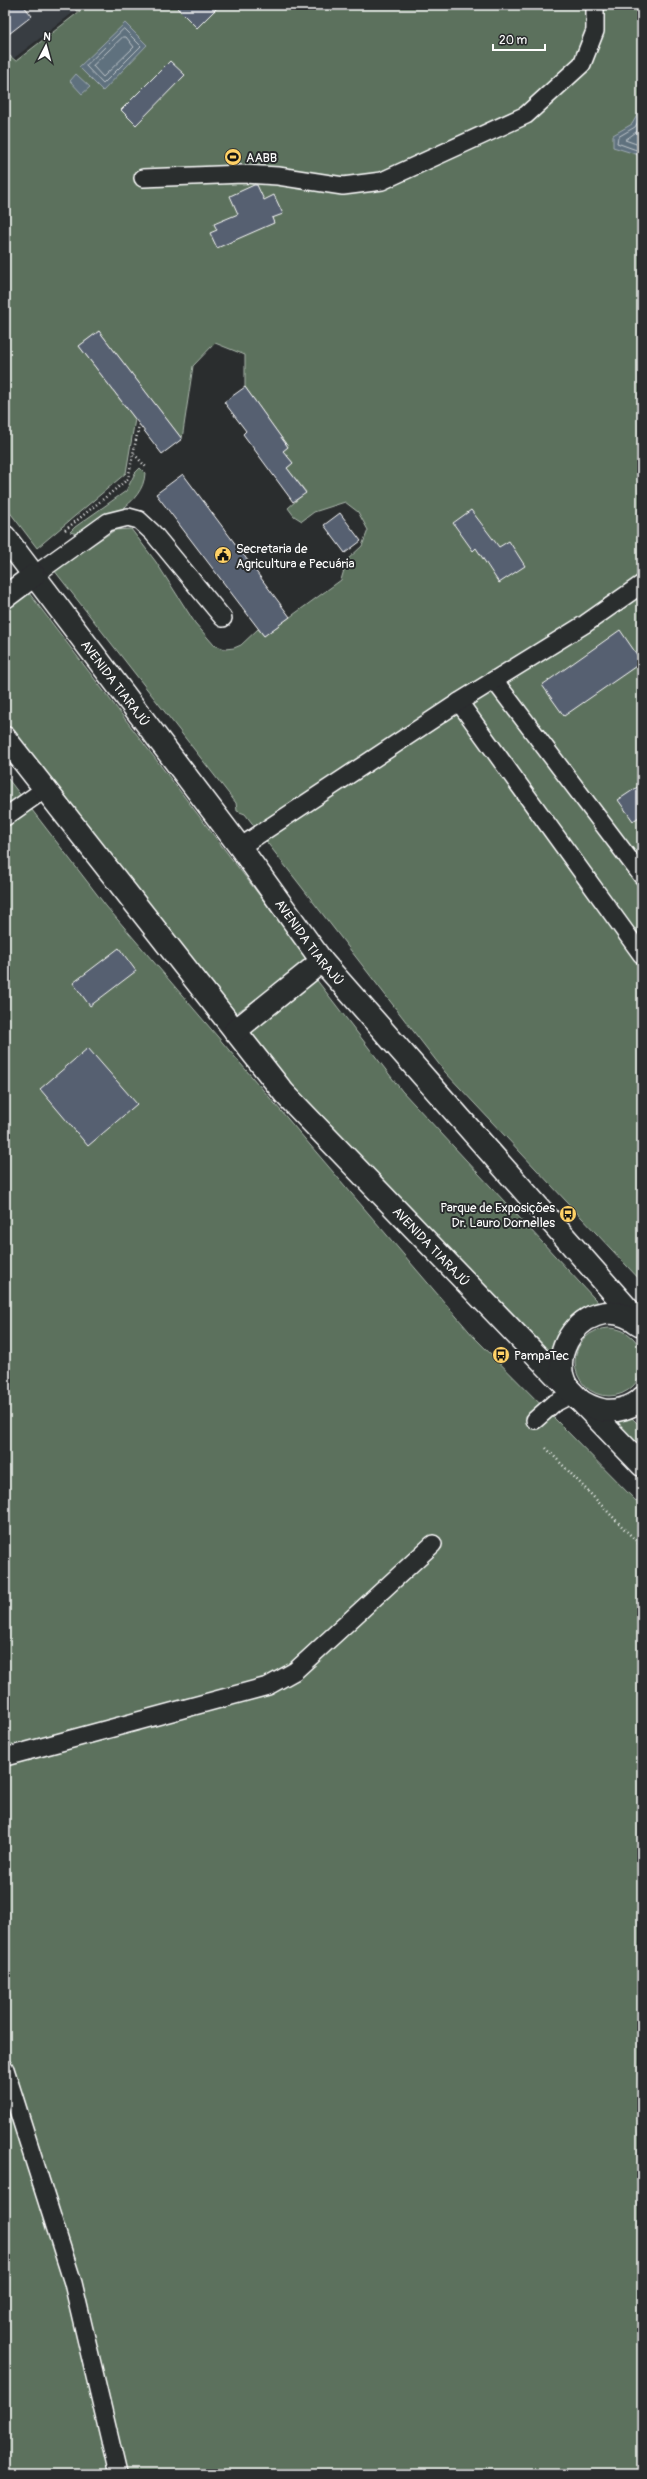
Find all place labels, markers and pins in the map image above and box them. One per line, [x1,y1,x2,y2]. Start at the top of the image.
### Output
sports icon: AABB [223,147,243,167]
place label: AABB [246,150,277,166]
place label: Secretaria de Agricultura e Pecuária [236,541,354,572]
public building icon: Secretaria de Agricultura e Pecuária [213,545,233,565]
place label: Parque de Exposições Dr. Lauro Dornelles [440,1200,555,1231]
bus stop icon: Parque de Exposições Dr. Lauro Dornelles [558,1204,578,1224]
bus stop icon: PampaTec [491,1345,511,1365]
place label: PampaTec [514,1348,569,1364]

